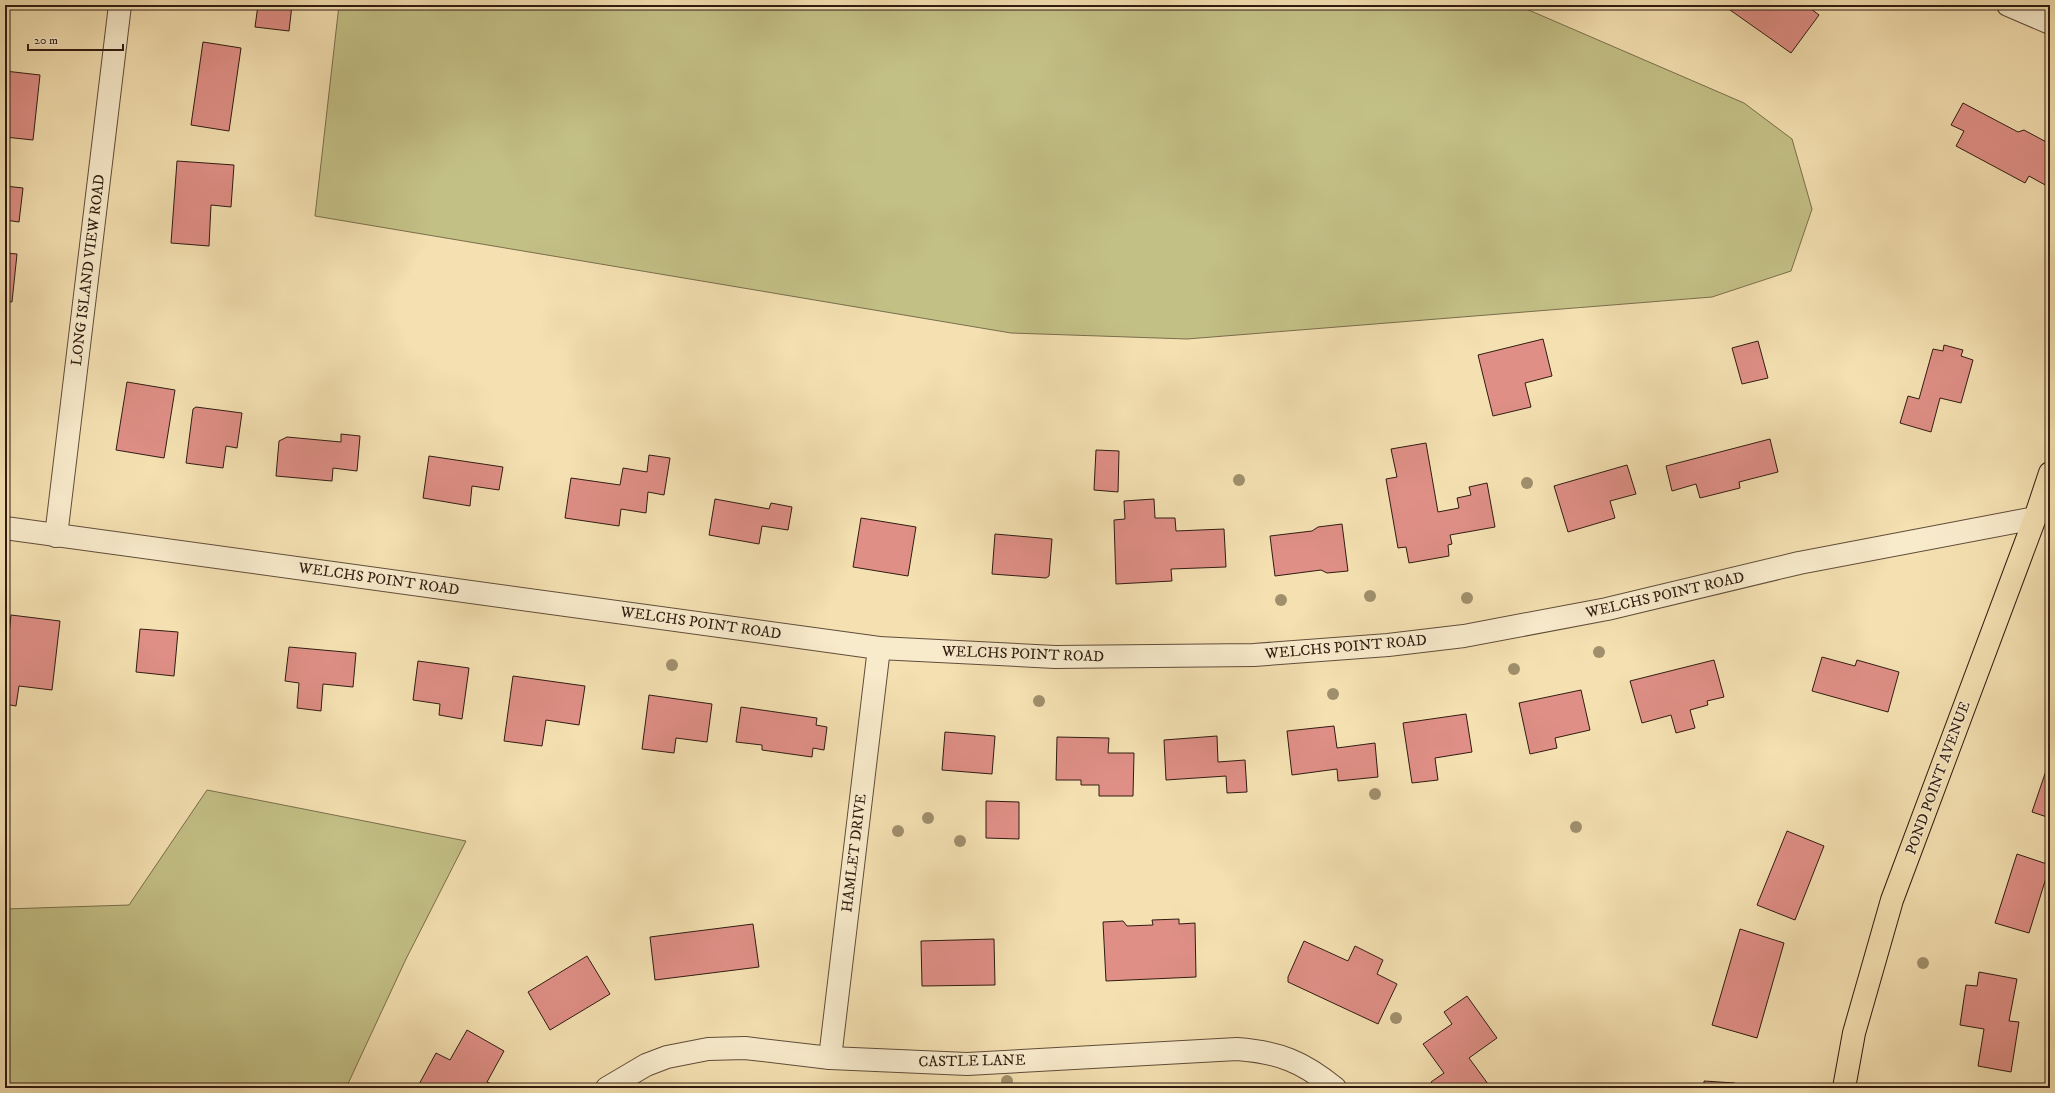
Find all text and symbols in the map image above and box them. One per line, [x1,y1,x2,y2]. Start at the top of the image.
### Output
scale bar [28,26,123,52]
text: 20 m [34,33,58,48]
street label: LONG ISLAND VIEW ROAD [67,173,109,367]
street label: WELCHS POINT ROAD [296,558,461,600]
street label: WELCHS POINT ROAD [1583,568,1746,623]
street label: WELCHS POINT ROAD [618,602,783,644]
street label: WELCHS POINT ROAD [1263,630,1428,664]
street label: WELCHS POINT ROAD [941,642,1104,666]
street label: POND POINT AVENUE [1901,698,1975,857]
street label: HAMLET DRIVE [837,792,871,913]
street label: CASTLE LANE [918,1051,1026,1071]

